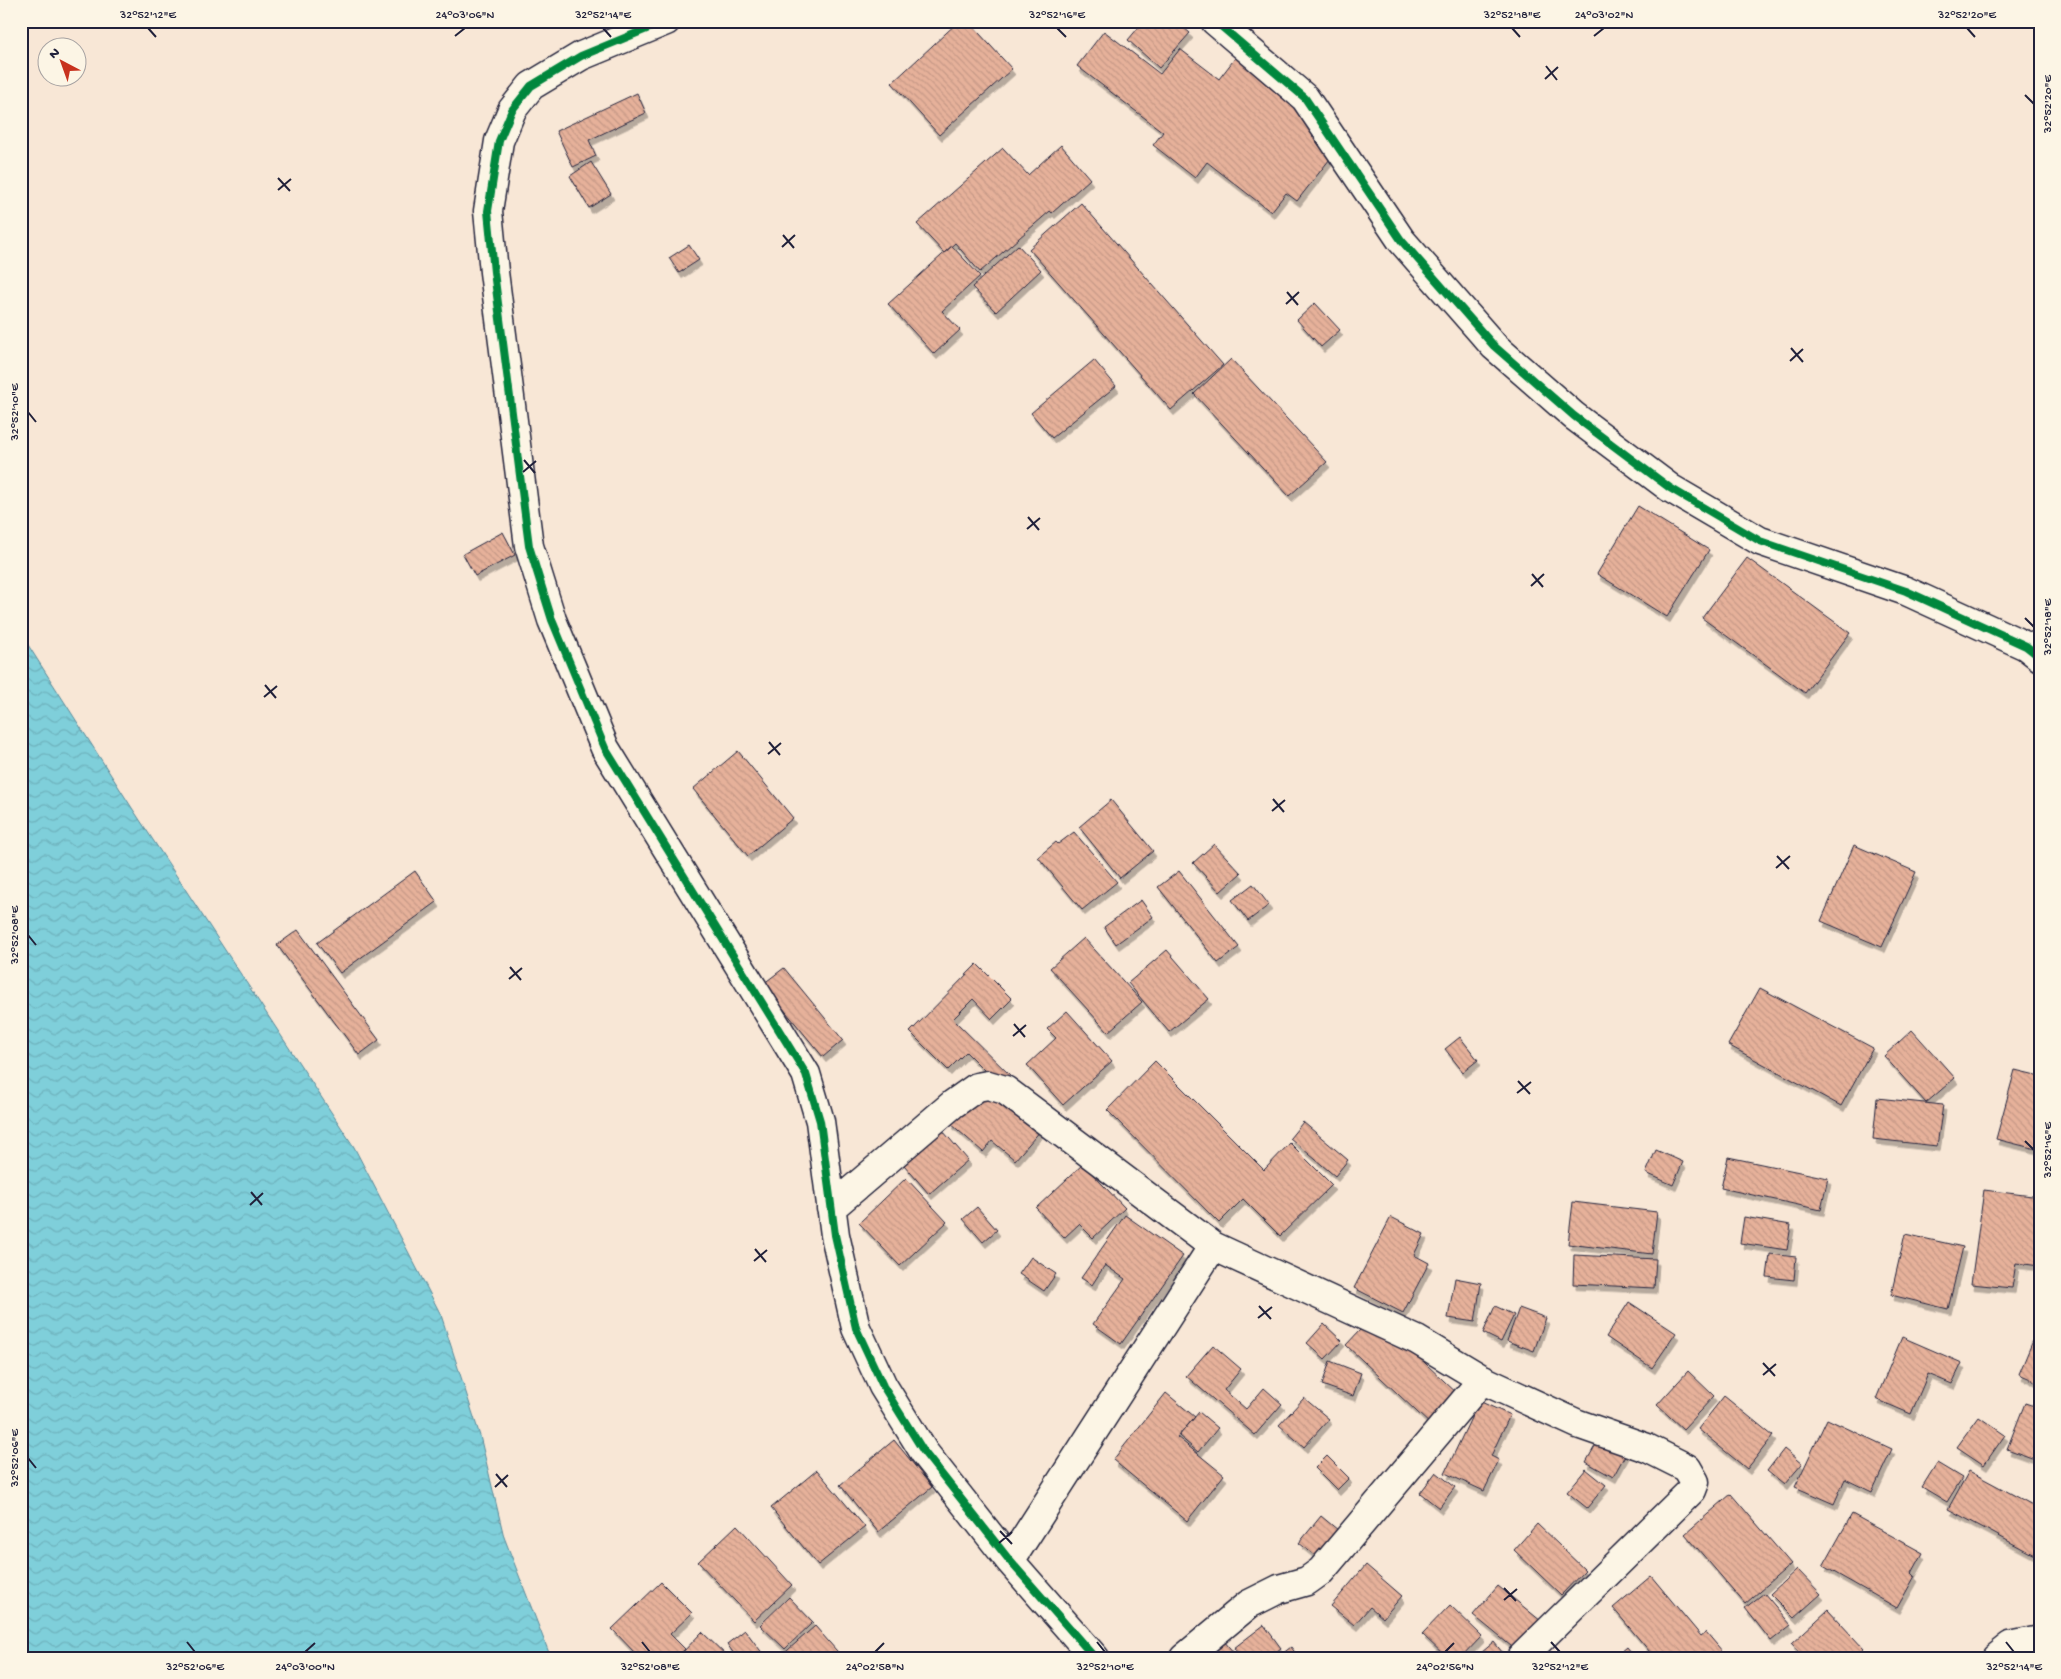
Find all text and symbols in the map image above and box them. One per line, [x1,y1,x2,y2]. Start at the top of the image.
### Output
text: 32°52'12"E [119,9,176,23]
text: 24°03'06"N [436,9,495,23]
text: 32°52'14"E [574,9,631,23]
text: 32°52'16"E [1028,9,1086,23]
text: 32°52'18"E [1483,9,1541,23]
text: 24°03'02"N [1575,9,1633,23]
text: 32°52'20"E [1937,9,1996,23]
north arrow [38,38,88,88]
text: N [46,45,64,63]
text: 32°52'20"E [2042,75,2056,134]
text: 32°52'10"E [9,383,23,441]
text: 32°52'18"E [2042,598,2056,656]
text: 32°52'08"E [9,905,23,965]
text: 32°52'16"E [2042,1121,2056,1179]
text: 32°52'06"E [9,1428,23,1488]
text: 32°52'06"E [165,1661,225,1675]
text: 24°03'00"N [275,1661,335,1675]
text: 32°52'08"E [620,1661,680,1675]
text: 24°02'58"N [846,1661,904,1675]
text: 32°52'10"E [1076,1661,1134,1675]
text: 24°02'56"N [1416,1661,1474,1675]
text: 32°52'12"E [1531,1661,1588,1675]
text: 32°52'14"E [1985,1661,2042,1675]

